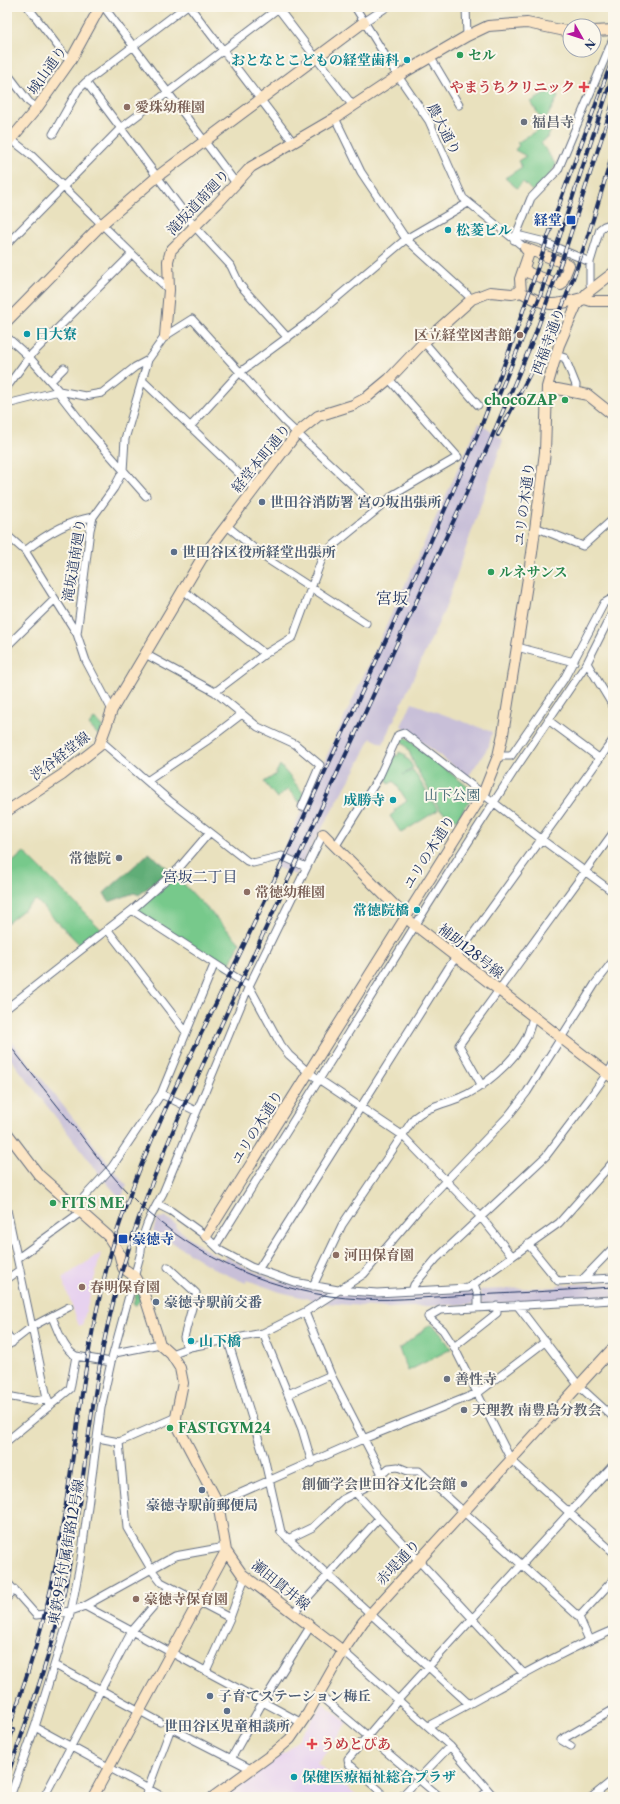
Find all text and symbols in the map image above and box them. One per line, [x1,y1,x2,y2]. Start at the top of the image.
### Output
north arrow [562,18,602,58]
text: N [581,36,598,53]
street label: 城山通り [24,42,70,98]
place label: セル [468,46,496,64]
marker: セル [455,50,465,60]
place label: おとなとこどもの経堂歯科 [231,51,400,69]
marker: おとなとこどもの経堂歯科 [402,55,412,65]
place label: やまうちクリニック [450,78,575,96]
marker: やまうちクリニック [578,81,590,93]
place label: 愛珠幼稚園 [135,98,205,116]
street label: 農大通り [423,100,465,158]
marker: 愛珠幼稚園 [122,102,132,112]
place label: 福昌寺 [532,113,574,131]
marker: 福昌寺 [519,117,529,127]
street label: 滝坂道南廻り [163,165,233,239]
place label: 経堂 [534,211,562,229]
marker: 経堂 [565,214,577,226]
place label: 松菱ビル [456,221,512,239]
marker: 松菱ビル [443,225,453,235]
street label: 西福寺通り [528,305,568,377]
place label: 日大寮 [35,325,77,343]
place label: 区立経堂図書館 [414,326,512,344]
marker: 日大寮 [22,329,32,339]
marker: 区立経堂図書館 [515,330,525,340]
place label: chocoZAP [484,391,557,409]
marker: chocoZAP [560,395,570,405]
street label: 経堂本町通り [228,420,294,496]
street label: ユリの木通り [510,461,538,547]
place label: 世田谷消防署 宮の坂出張所 [270,493,442,511]
marker: 世田谷消防署 宮の坂出張所 [257,497,267,507]
street label: 滝坂道南廻り [59,517,89,603]
place label: 世田谷区役所経堂出張所 [182,543,336,561]
marker: 世田谷区役所経堂出張所 [169,547,179,557]
place label: ルネサンス [499,563,567,581]
marker: ルネサンス [486,567,496,577]
district label: 宮坂 [376,588,408,608]
street label: 渋谷経堂線 [27,728,93,784]
park label: 山下公園 [424,786,480,804]
place label: 成勝寺 [343,791,385,809]
marker: 成勝寺 [388,795,398,805]
street label: ユリの木通り [399,812,459,892]
place label: 常徳院 [69,849,111,867]
marker: 常徳院 [114,853,124,863]
district label: 宮坂二丁目 [162,867,238,886]
place label: 常徳幼稚園 [255,883,325,901]
marker: 常徳幼稚園 [242,887,252,897]
place label: 常徳院橋 [353,901,409,919]
marker: 常徳院橋 [412,905,422,915]
street label: 補助128号線 [435,920,507,982]
street label: ユリの木通り [227,1087,287,1167]
place label: FITS ME [61,1194,125,1212]
marker: FITS ME [48,1198,58,1208]
place label: 豪徳寺 [132,1230,174,1248]
marker: 豪徳寺 [117,1233,129,1245]
place label: 河田保育園 [344,1246,414,1264]
marker: 河田保育園 [331,1250,341,1260]
place label: 春明保育園 [90,1278,160,1296]
marker: 春明保育園 [77,1282,87,1292]
place label: 豪徳寺駅前交番 [164,1293,262,1311]
marker: 豪徳寺駅前交番 [151,1297,161,1307]
place label: 山下橋 [199,1332,241,1350]
marker: 山下橋 [186,1336,196,1346]
place label: 善性寺 [455,1370,497,1388]
marker: 善性寺 [442,1374,452,1384]
place label: 天理教 南豊島分教会 [472,1401,602,1419]
marker: 天理教 南豊島分教会 [459,1405,469,1415]
place label: FASTGYM24 [178,1419,271,1437]
marker: FASTGYM24 [165,1423,175,1433]
place label: 創価学会世田谷文化会館 [302,1475,456,1493]
street label: 東鉄9号付属街路12号線 [44,1477,88,1627]
marker: 創価学会世田谷文化会館 [459,1479,469,1489]
marker: 豪徳寺駅前郵便局 [197,1485,207,1495]
place label: 豪徳寺駅前郵便局 [146,1496,258,1514]
street label: 赤堤通り [372,1535,424,1589]
street label: 瀬田貫井線 [248,1556,314,1614]
place label: 豪徳寺保育園 [144,1590,228,1608]
marker: 豪徳寺保育園 [131,1594,141,1604]
place label: 子育てステーション梅丘 [218,1687,371,1705]
marker: 子育てステーション梅丘 [205,1691,215,1701]
marker: 世田谷区児童相談所 [222,1706,232,1716]
place label: 世田谷区児童相談所 [164,1717,290,1735]
place label: うめとぴあ [321,1735,391,1753]
marker: うめとぴあ [306,1738,318,1750]
place label: 保健医療福祉総合プラザ [302,1768,456,1786]
marker: 保健医療福祉総合プラザ [289,1772,299,1782]

